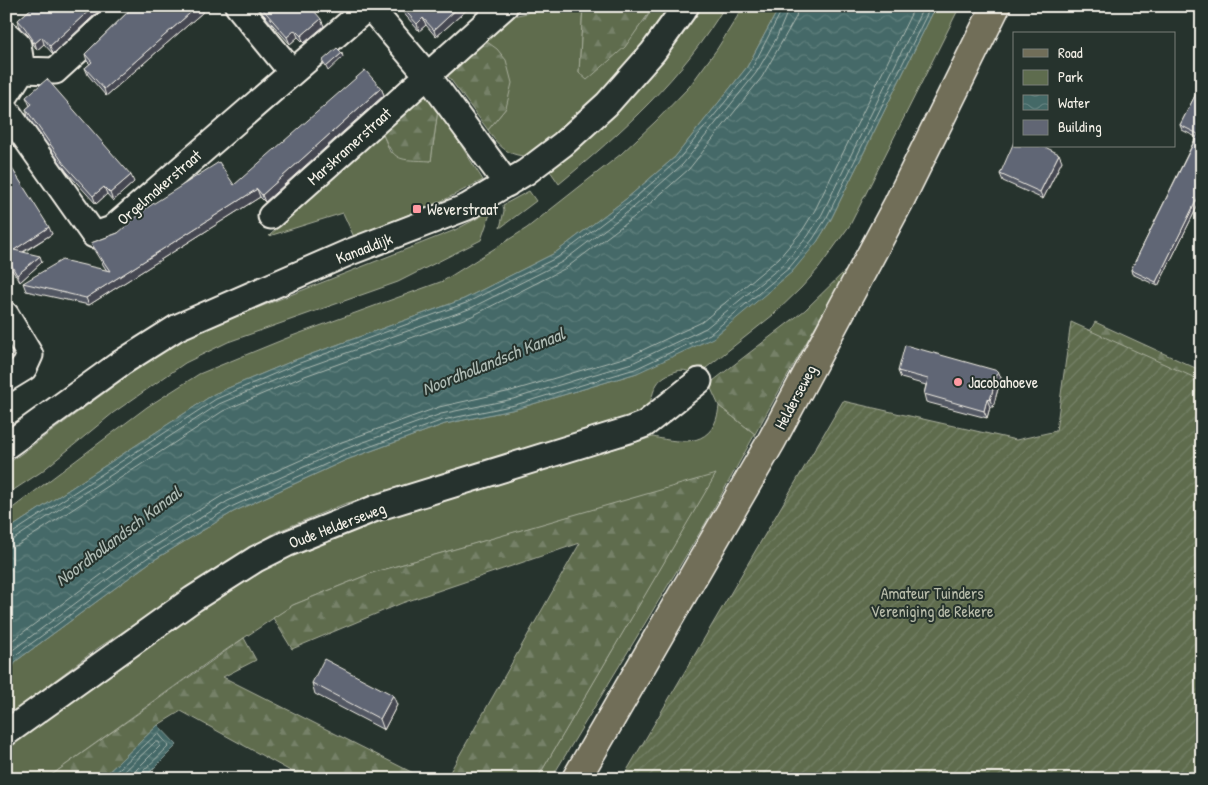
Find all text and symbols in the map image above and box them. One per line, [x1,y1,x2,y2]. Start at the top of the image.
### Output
legend [1013,32,1176,148]
text: Road [1058,42,1083,63]
text: Park [1058,66,1083,87]
text: Water [1058,92,1090,113]
street label: Marskramerstraat [302,102,396,190]
text: Building [1058,116,1102,137]
street label: Orgelmakerstraat [112,144,206,230]
place label: Weverstraat [427,198,499,220]
marker: Weverstraat [411,203,423,215]
street label: Kanaaldijk [333,227,396,269]
water label: Noordhollandsch Kanaal [418,320,569,401]
street label: Helderseweg [769,361,821,433]
place label: Jacobahoeve [968,371,1039,393]
marker: Jacobahoeve [952,376,964,388]
water label: Noordhollandsch Kanaal [50,480,187,592]
street label: Oude Helderseweg [285,496,389,554]
park label: Amateur Tuinders Vereniging de Rekere [871,582,994,622]

